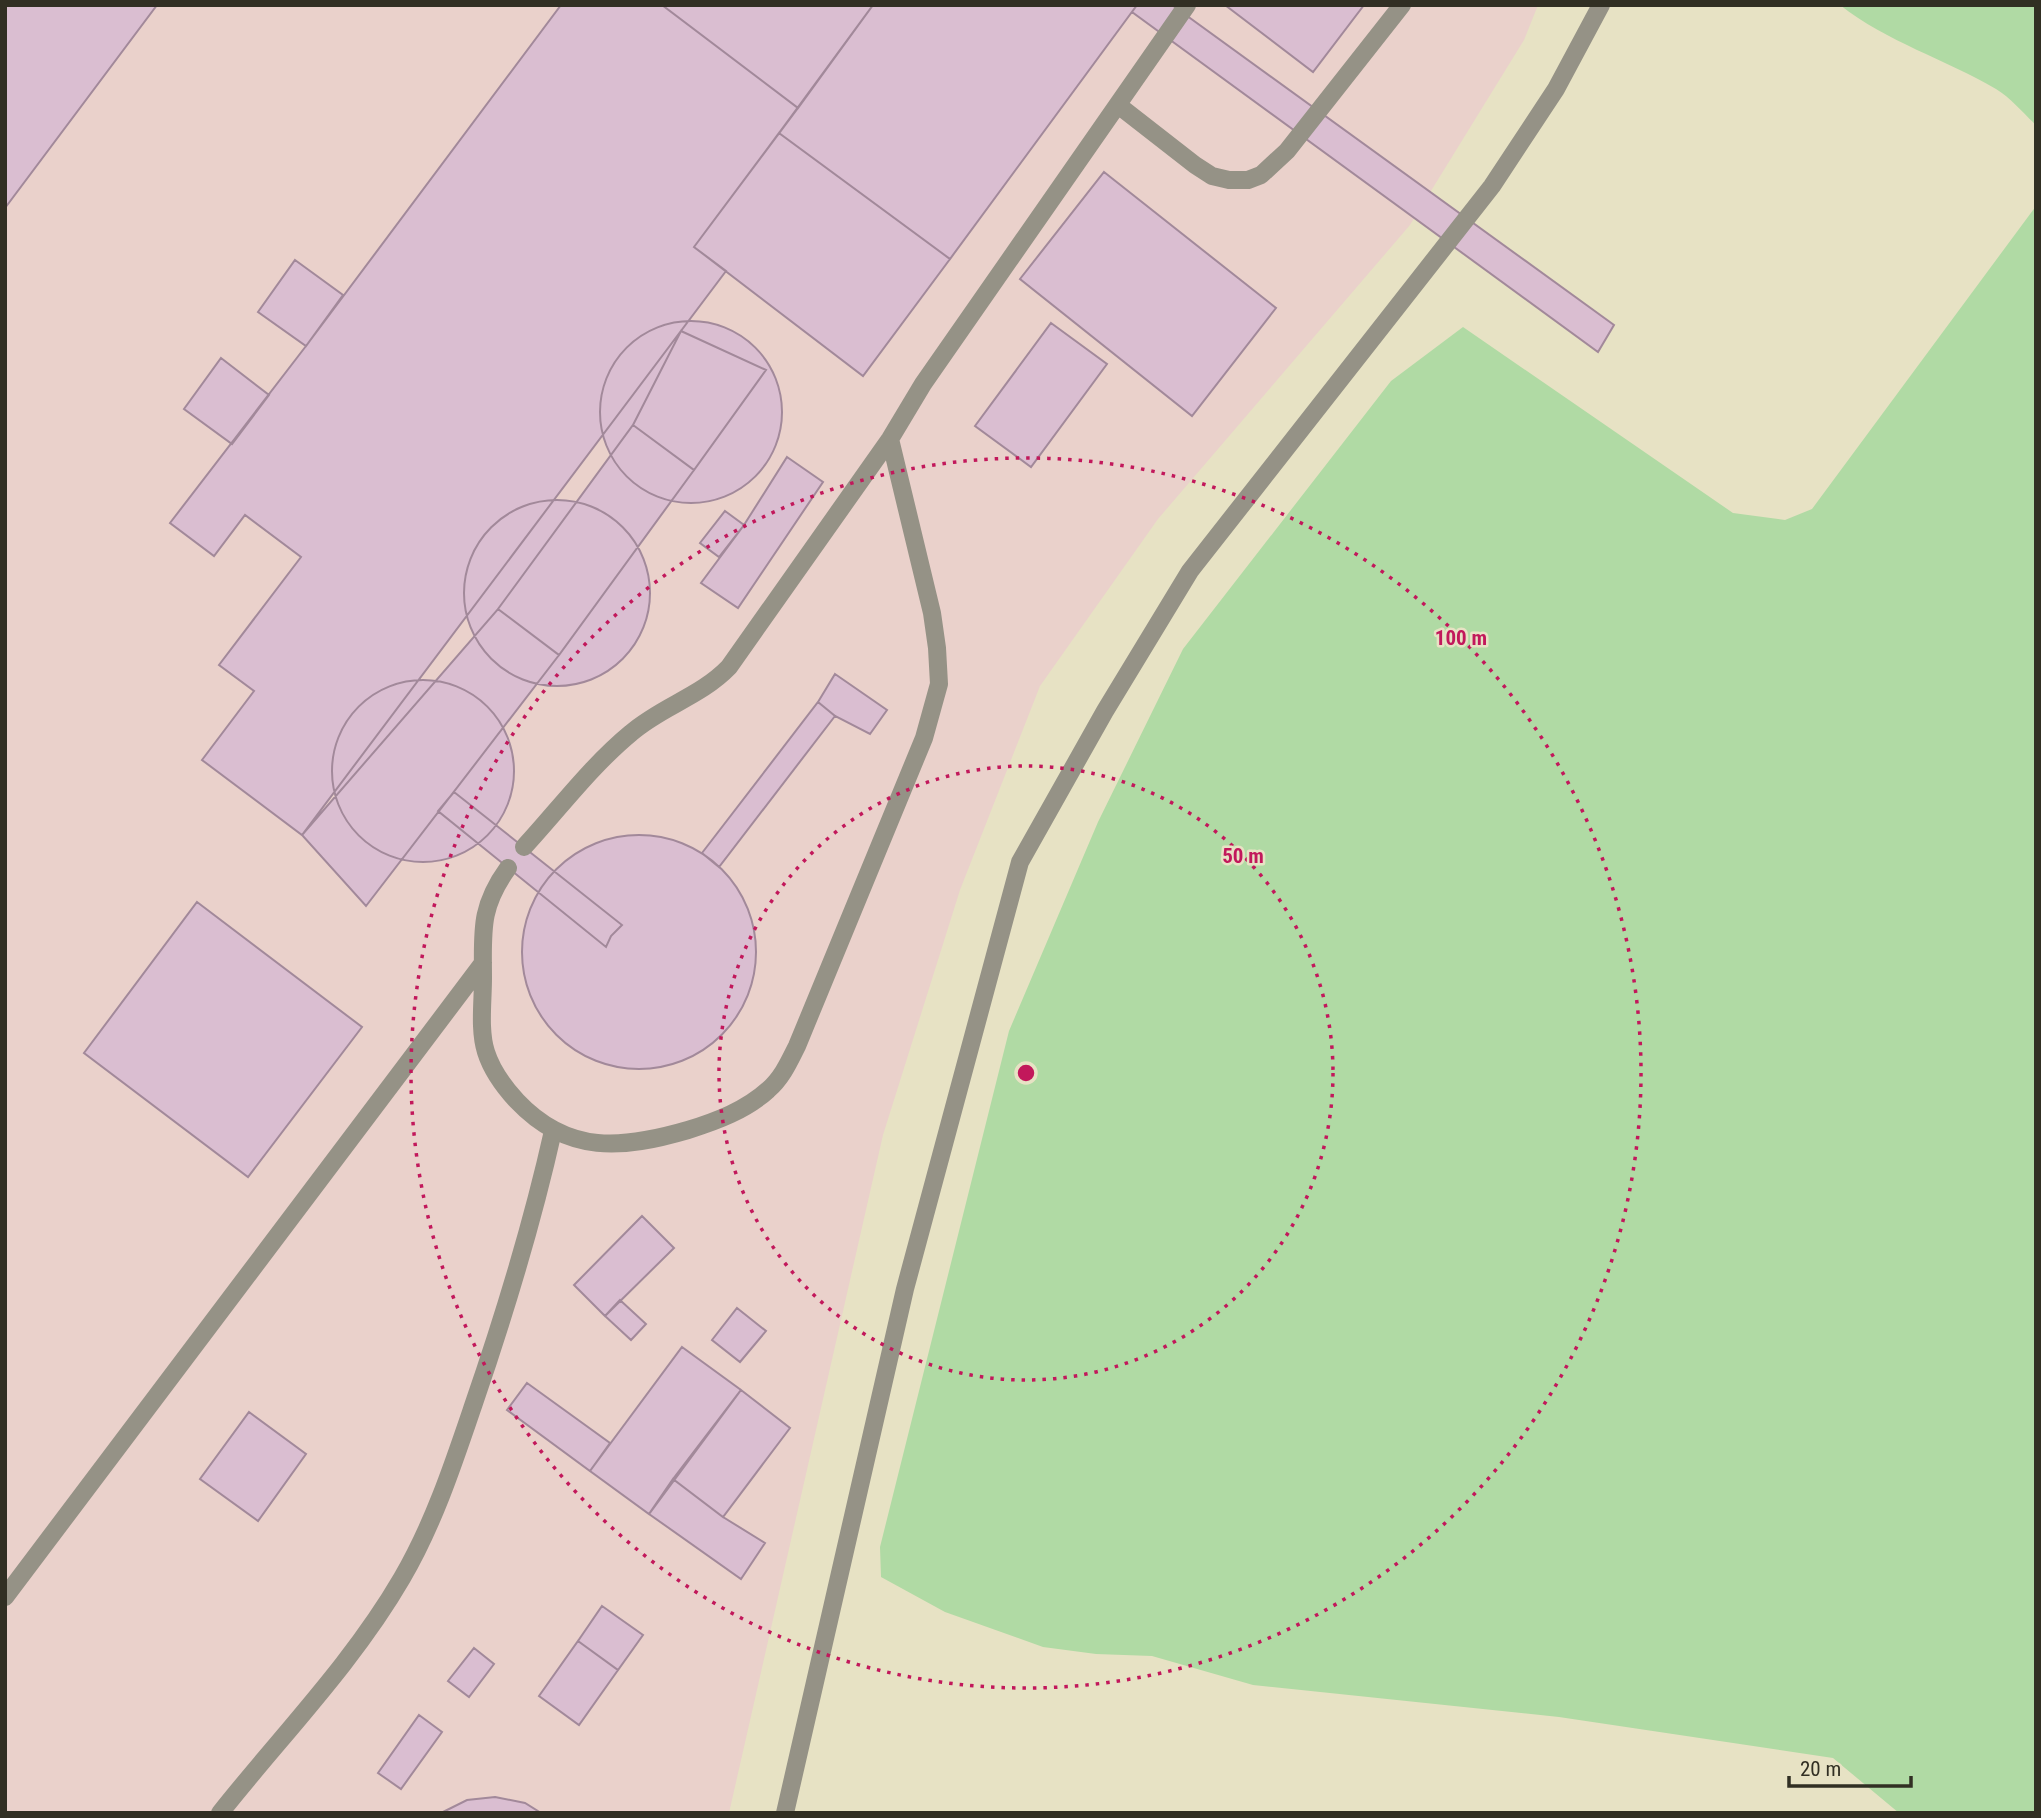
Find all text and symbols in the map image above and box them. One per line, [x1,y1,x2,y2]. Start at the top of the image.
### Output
text: 100 m [1435,626,1487,650]
text: 50 m [1222,844,1264,868]
centre of rings [1014,1061,1038,1085]
scale bar [1789,1744,1912,1788]
text: 20 m [1800,1757,1841,1781]

